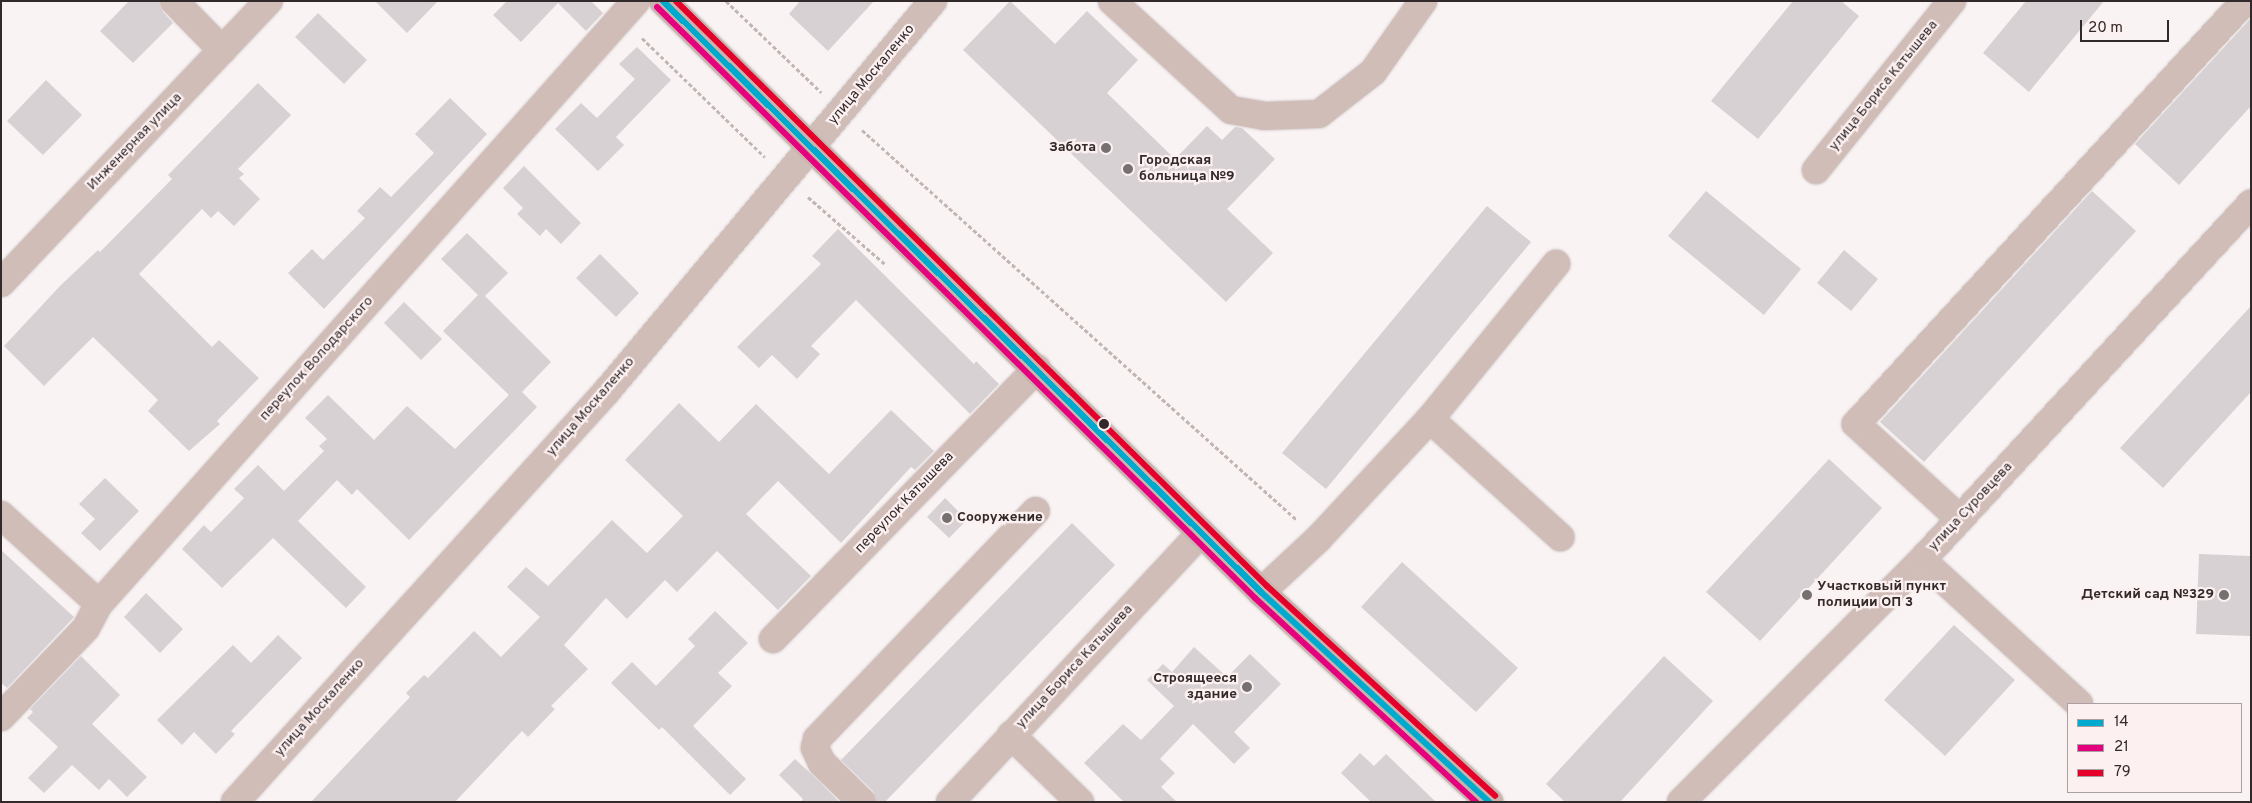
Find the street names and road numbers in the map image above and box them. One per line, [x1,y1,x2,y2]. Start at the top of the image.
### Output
street label: улица Бориса Катышева [1826,17,1942,155]
street label: улица Москаленко [825,21,919,129]
street label: Инженерная улица [84,90,186,194]
street label: переулок Володарского [257,293,377,425]
street label: улица Москаленко [543,354,639,460]
street label: переулок Катышева [852,449,958,557]
street label: улица Суровцева [1926,459,2016,555]
street label: улица Бориса Катышева [1013,602,1137,732]
street label: улица Москаленко [272,656,368,760]

